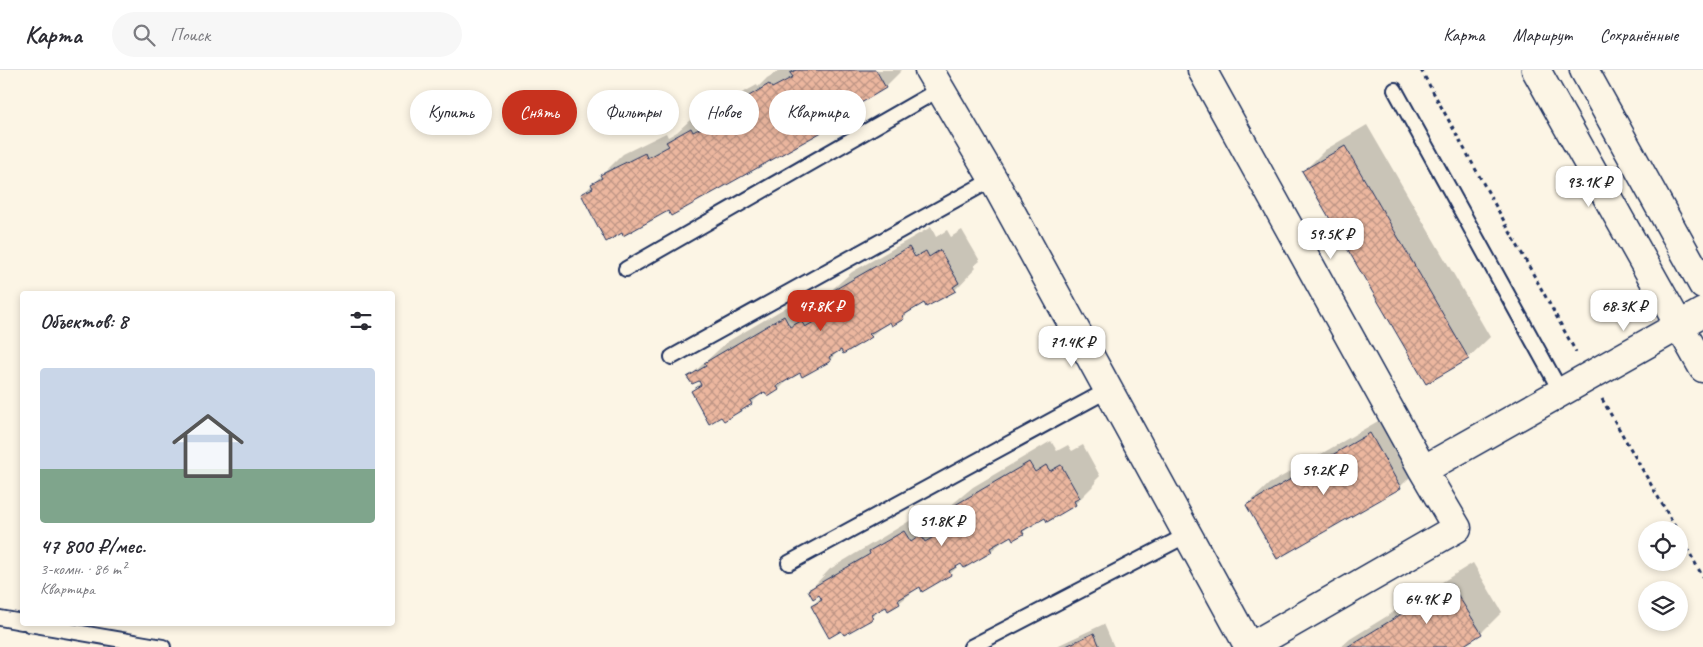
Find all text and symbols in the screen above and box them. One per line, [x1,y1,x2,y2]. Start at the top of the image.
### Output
search box [112,12,462,57]
text: Карта [25,20,82,50]
icon: search [130,21,158,49]
text: Поиск [170,23,210,47]
text: Карта [1443,24,1484,46]
text: Маршрут [1512,24,1572,46]
text: Сохранённые [1600,24,1678,46]
chip: Купить [410,90,492,135]
chip: Снять [502,90,577,135]
chip: Фильтры [587,90,679,135]
chip: Новое [689,90,759,135]
chip: Квартира [769,90,866,135]
pin: 93.1K ₽ [1543,166,1635,208]
text: 93.1K ₽ [1567,172,1611,192]
pin: 59.5K ₽ [1285,218,1377,260]
text: 59.5K ₽ [1309,224,1353,244]
pin: 47.8K ₽ [775,290,867,332]
pin: 68.3K ₽ [1578,290,1670,332]
text: 47.8K ₽ [799,296,843,316]
text: 68.3K ₽ [1601,296,1647,316]
icon: filters [347,307,375,335]
text: Объектов: 8 [40,308,128,334]
pin: 71.4K ₽ [1026,326,1118,368]
text: 71.4K ₽ [1050,332,1094,352]
icon: home [163,401,253,491]
pin: 59.2K ₽ [1278,454,1370,496]
text: 59.2K ₽ [1302,460,1346,480]
pin: 51.8K ₽ [896,504,988,547]
text: 51.8K ₽ [920,511,964,531]
map controls [1638,521,1688,631]
button: locate [1638,521,1688,571]
text: 47 800 ₽/мес. [40,533,146,559]
text: 3-комн. · 86 m² [40,559,126,579]
text: Квартира [40,579,95,599]
button: layers [1638,581,1688,631]
pin: 64.9K ₽ [1381,582,1473,625]
text: 64.9K ₽ [1404,589,1450,609]

